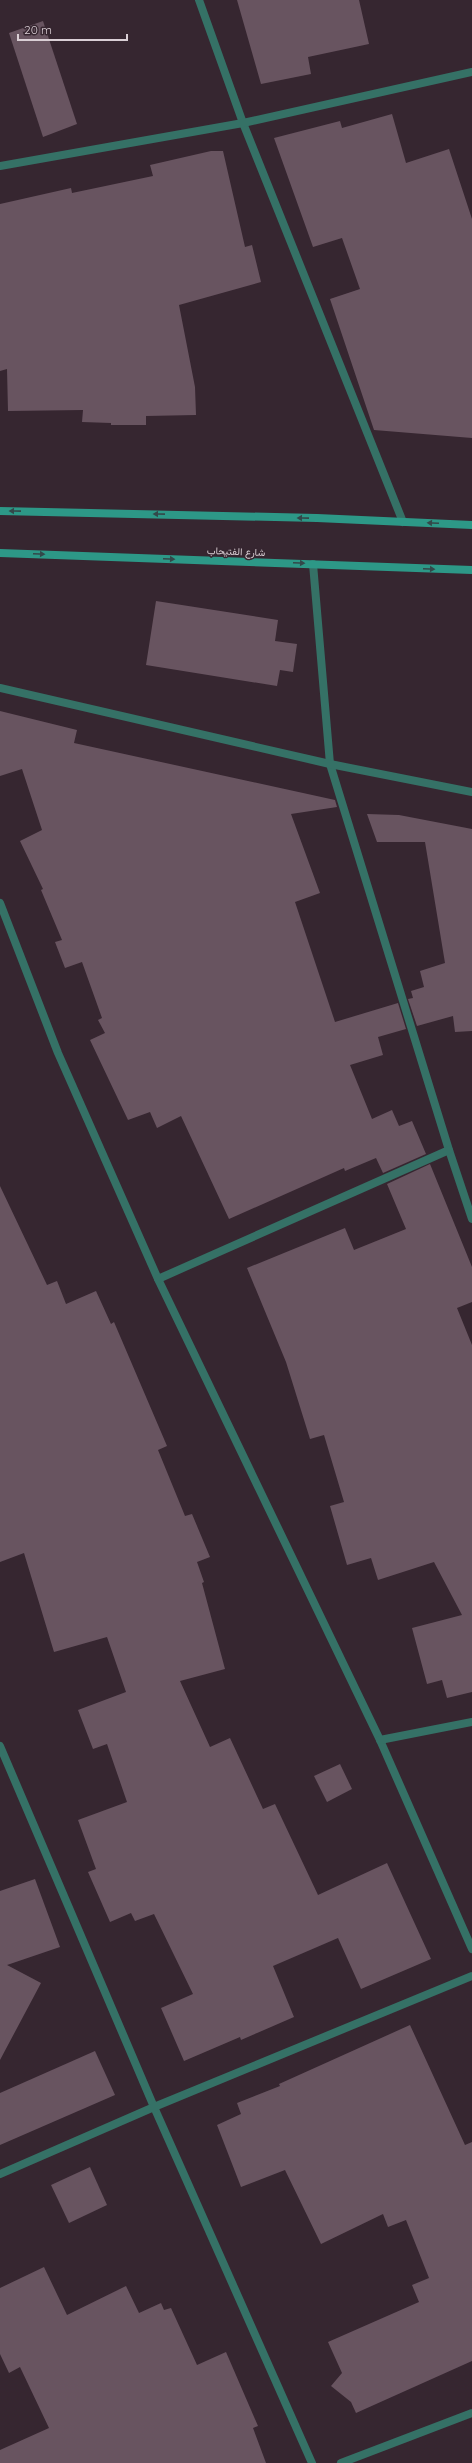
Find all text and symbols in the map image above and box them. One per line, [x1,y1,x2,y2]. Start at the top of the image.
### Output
scale bar [18,16,127,42]
text: 20 m [24,22,52,37]
one-way arrow [8,508,21,514]
one-way arrow [153,511,165,518]
one-way arrow [296,515,309,521]
one-way arrow [426,520,439,526]
street label: شارع الفتيحاب [207,544,266,559]
one-way arrow [33,551,46,557]
one-way arrow [163,556,176,562]
one-way arrow [293,560,305,567]
one-way arrow [423,565,435,572]

